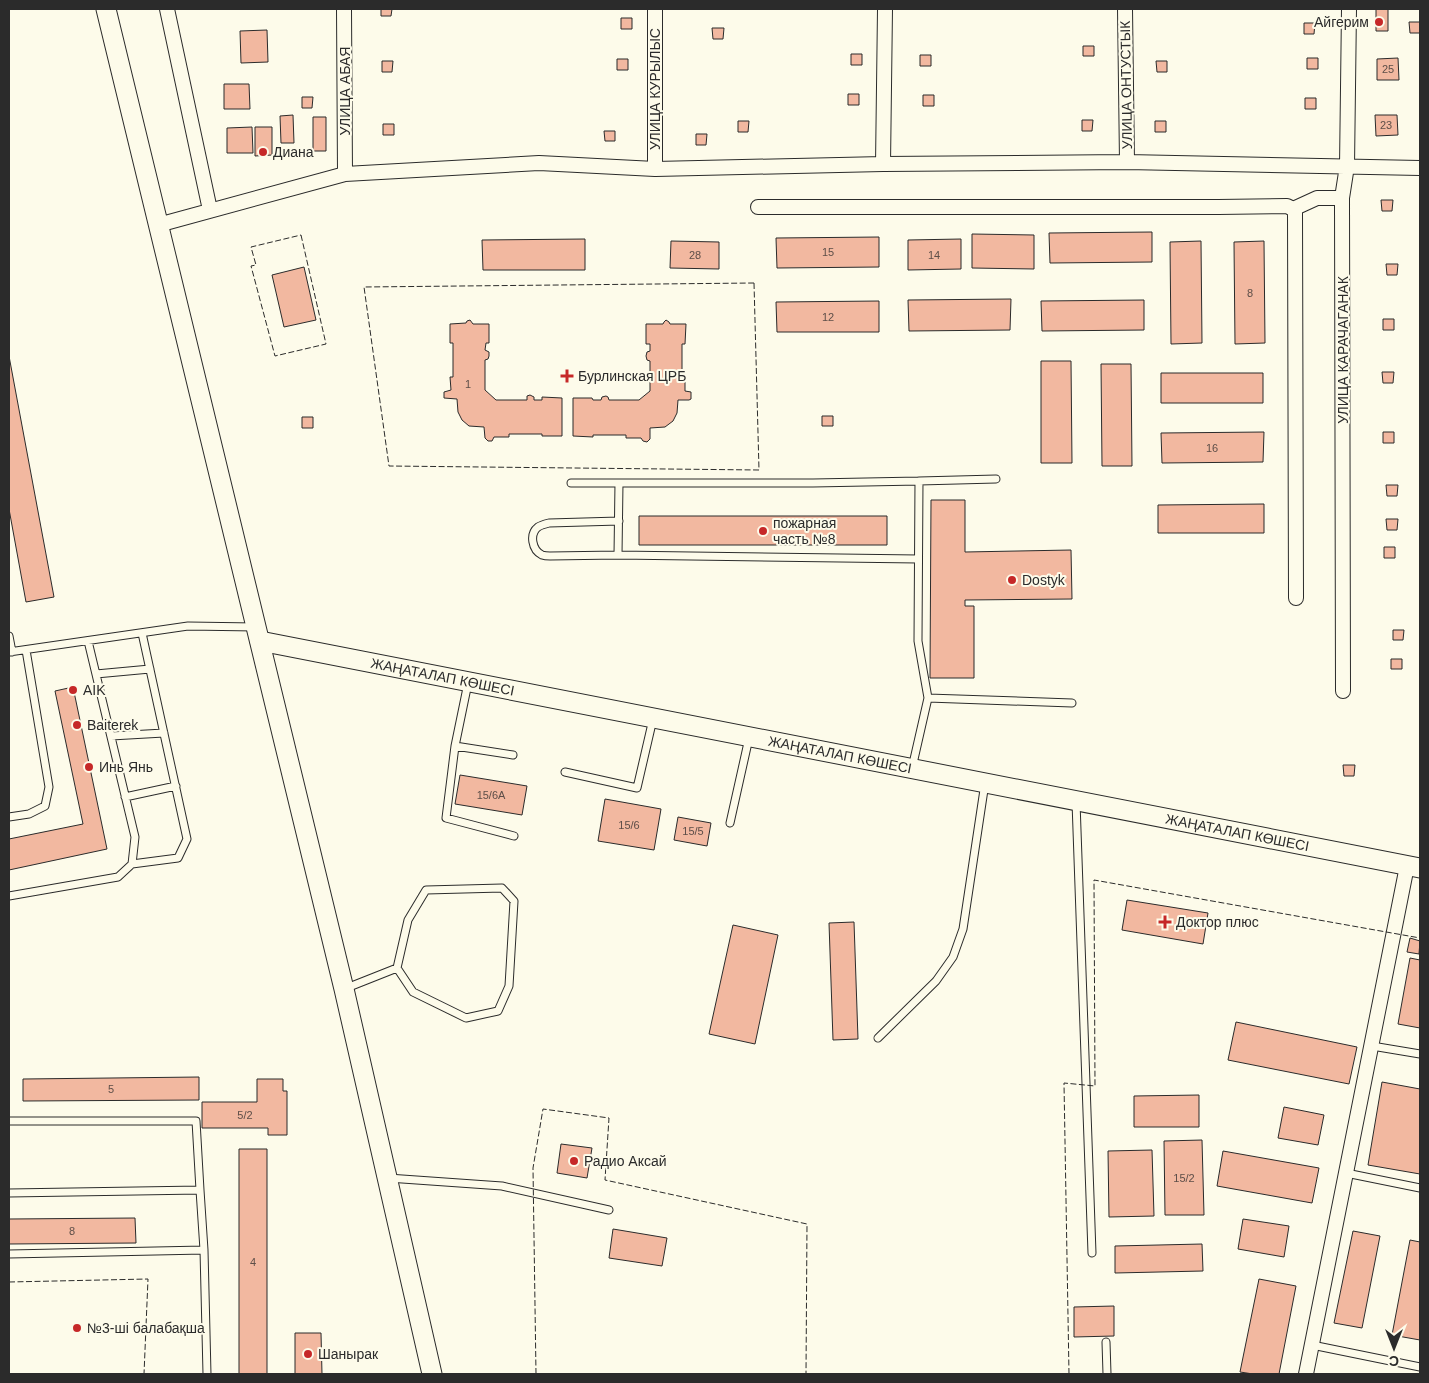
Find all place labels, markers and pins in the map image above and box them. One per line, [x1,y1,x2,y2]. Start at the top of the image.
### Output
place label: Айгерим [1314,14,1369,30]
marker: Айгерим [1373,16,1385,28]
place label: Диана [273,144,314,160]
marker: Диана [257,146,269,158]
place label: Бурлинская ЦРБ [578,368,686,384]
marker: Бурлинская ЦРБ [560,369,574,383]
place label: пожарная часть №8 [773,515,836,547]
marker: пожарная часть №8 [757,525,769,537]
place label: Dostyk [1022,572,1066,588]
marker: Dostyk [1006,574,1018,586]
place label: AIK [83,682,106,698]
marker: AIK [67,684,79,696]
place label: Baiterek [87,717,139,733]
marker: Baiterek [71,719,83,731]
place label: Инь Янь [99,759,153,775]
marker: Инь Янь [83,761,95,773]
place label: Доктор плюс [1176,914,1259,930]
marker: Доктор плюс [1158,915,1172,929]
place label: Радио Аксай [584,1153,667,1169]
marker: Радио Аксай [568,1155,580,1167]
place label: №3-ші балабақша [87,1320,205,1336]
marker: №3-ші балабақша [71,1322,83,1334]
place label: Шанырак [318,1346,379,1362]
marker: Шанырак [302,1348,314,1360]

